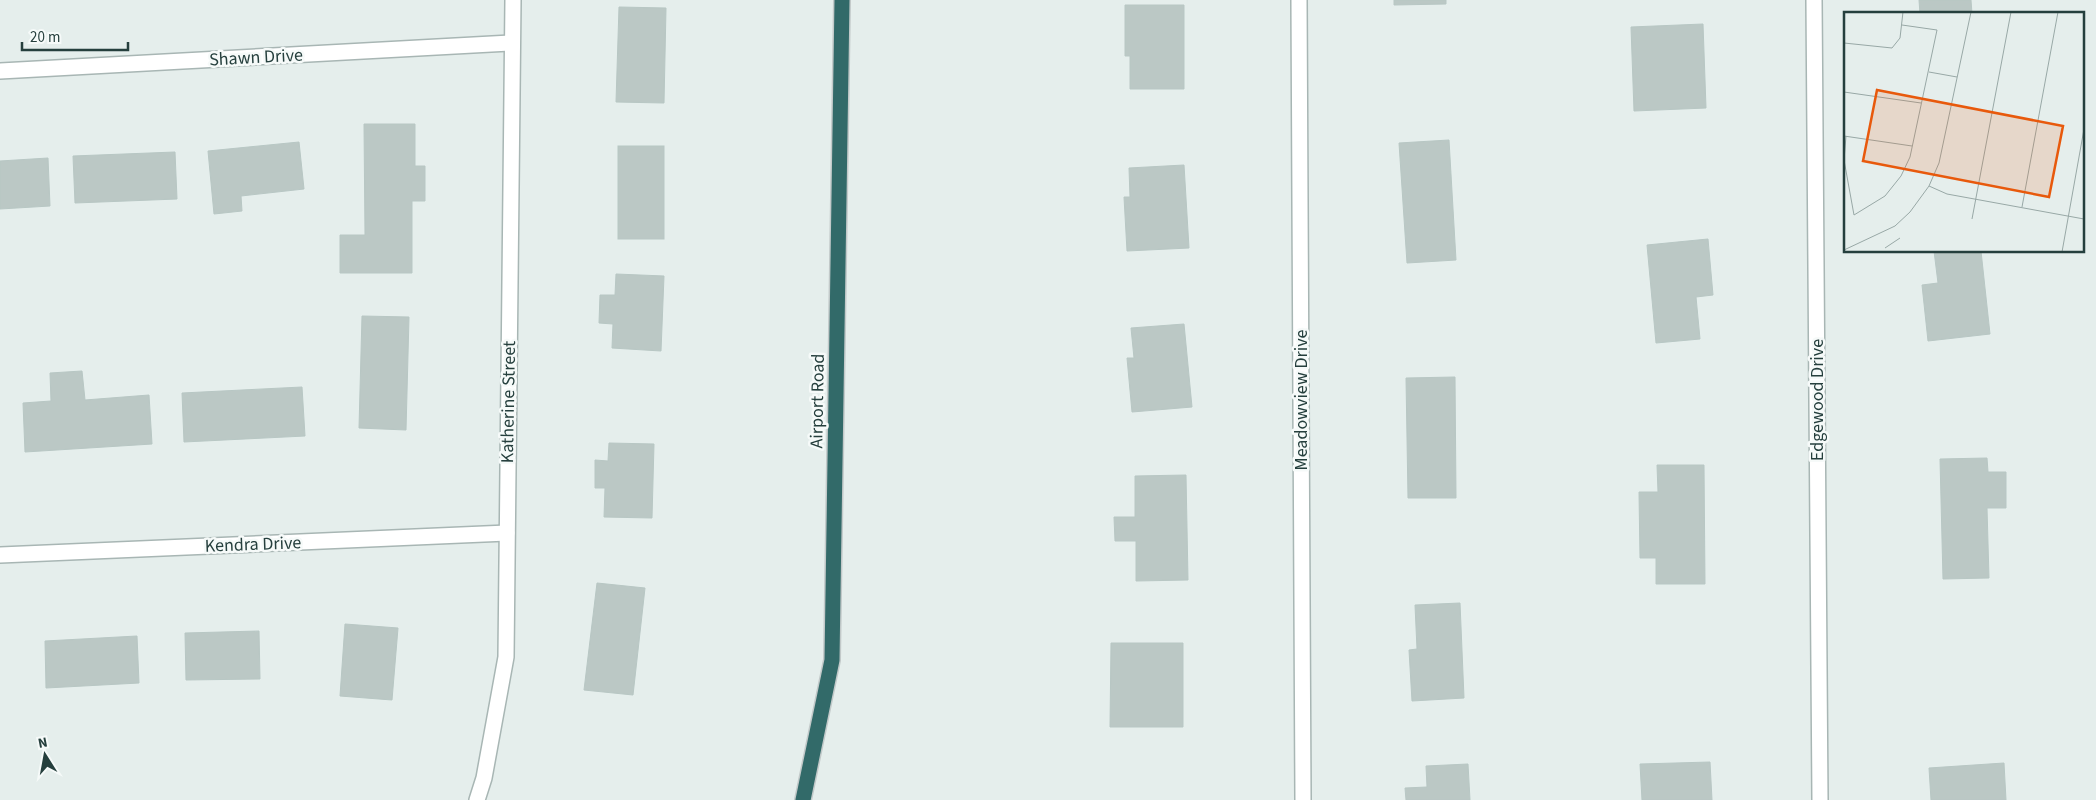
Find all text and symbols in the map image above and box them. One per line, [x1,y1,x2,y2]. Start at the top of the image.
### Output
inset map [1844,12,2084,252]
scale bar [22,20,129,52]
text: 20 m [30,27,60,48]
street label: Shawn Drive [208,43,304,72]
street label: Meadowview Drive [1289,329,1314,470]
street label: Edgewood Drive [1805,339,1830,461]
street label: Katherine Street [495,341,522,463]
street label: Airport Road [804,353,831,449]
street label: Kendra Drive [204,530,302,559]
north arrow [20,730,70,780]
text: N [36,733,49,754]

